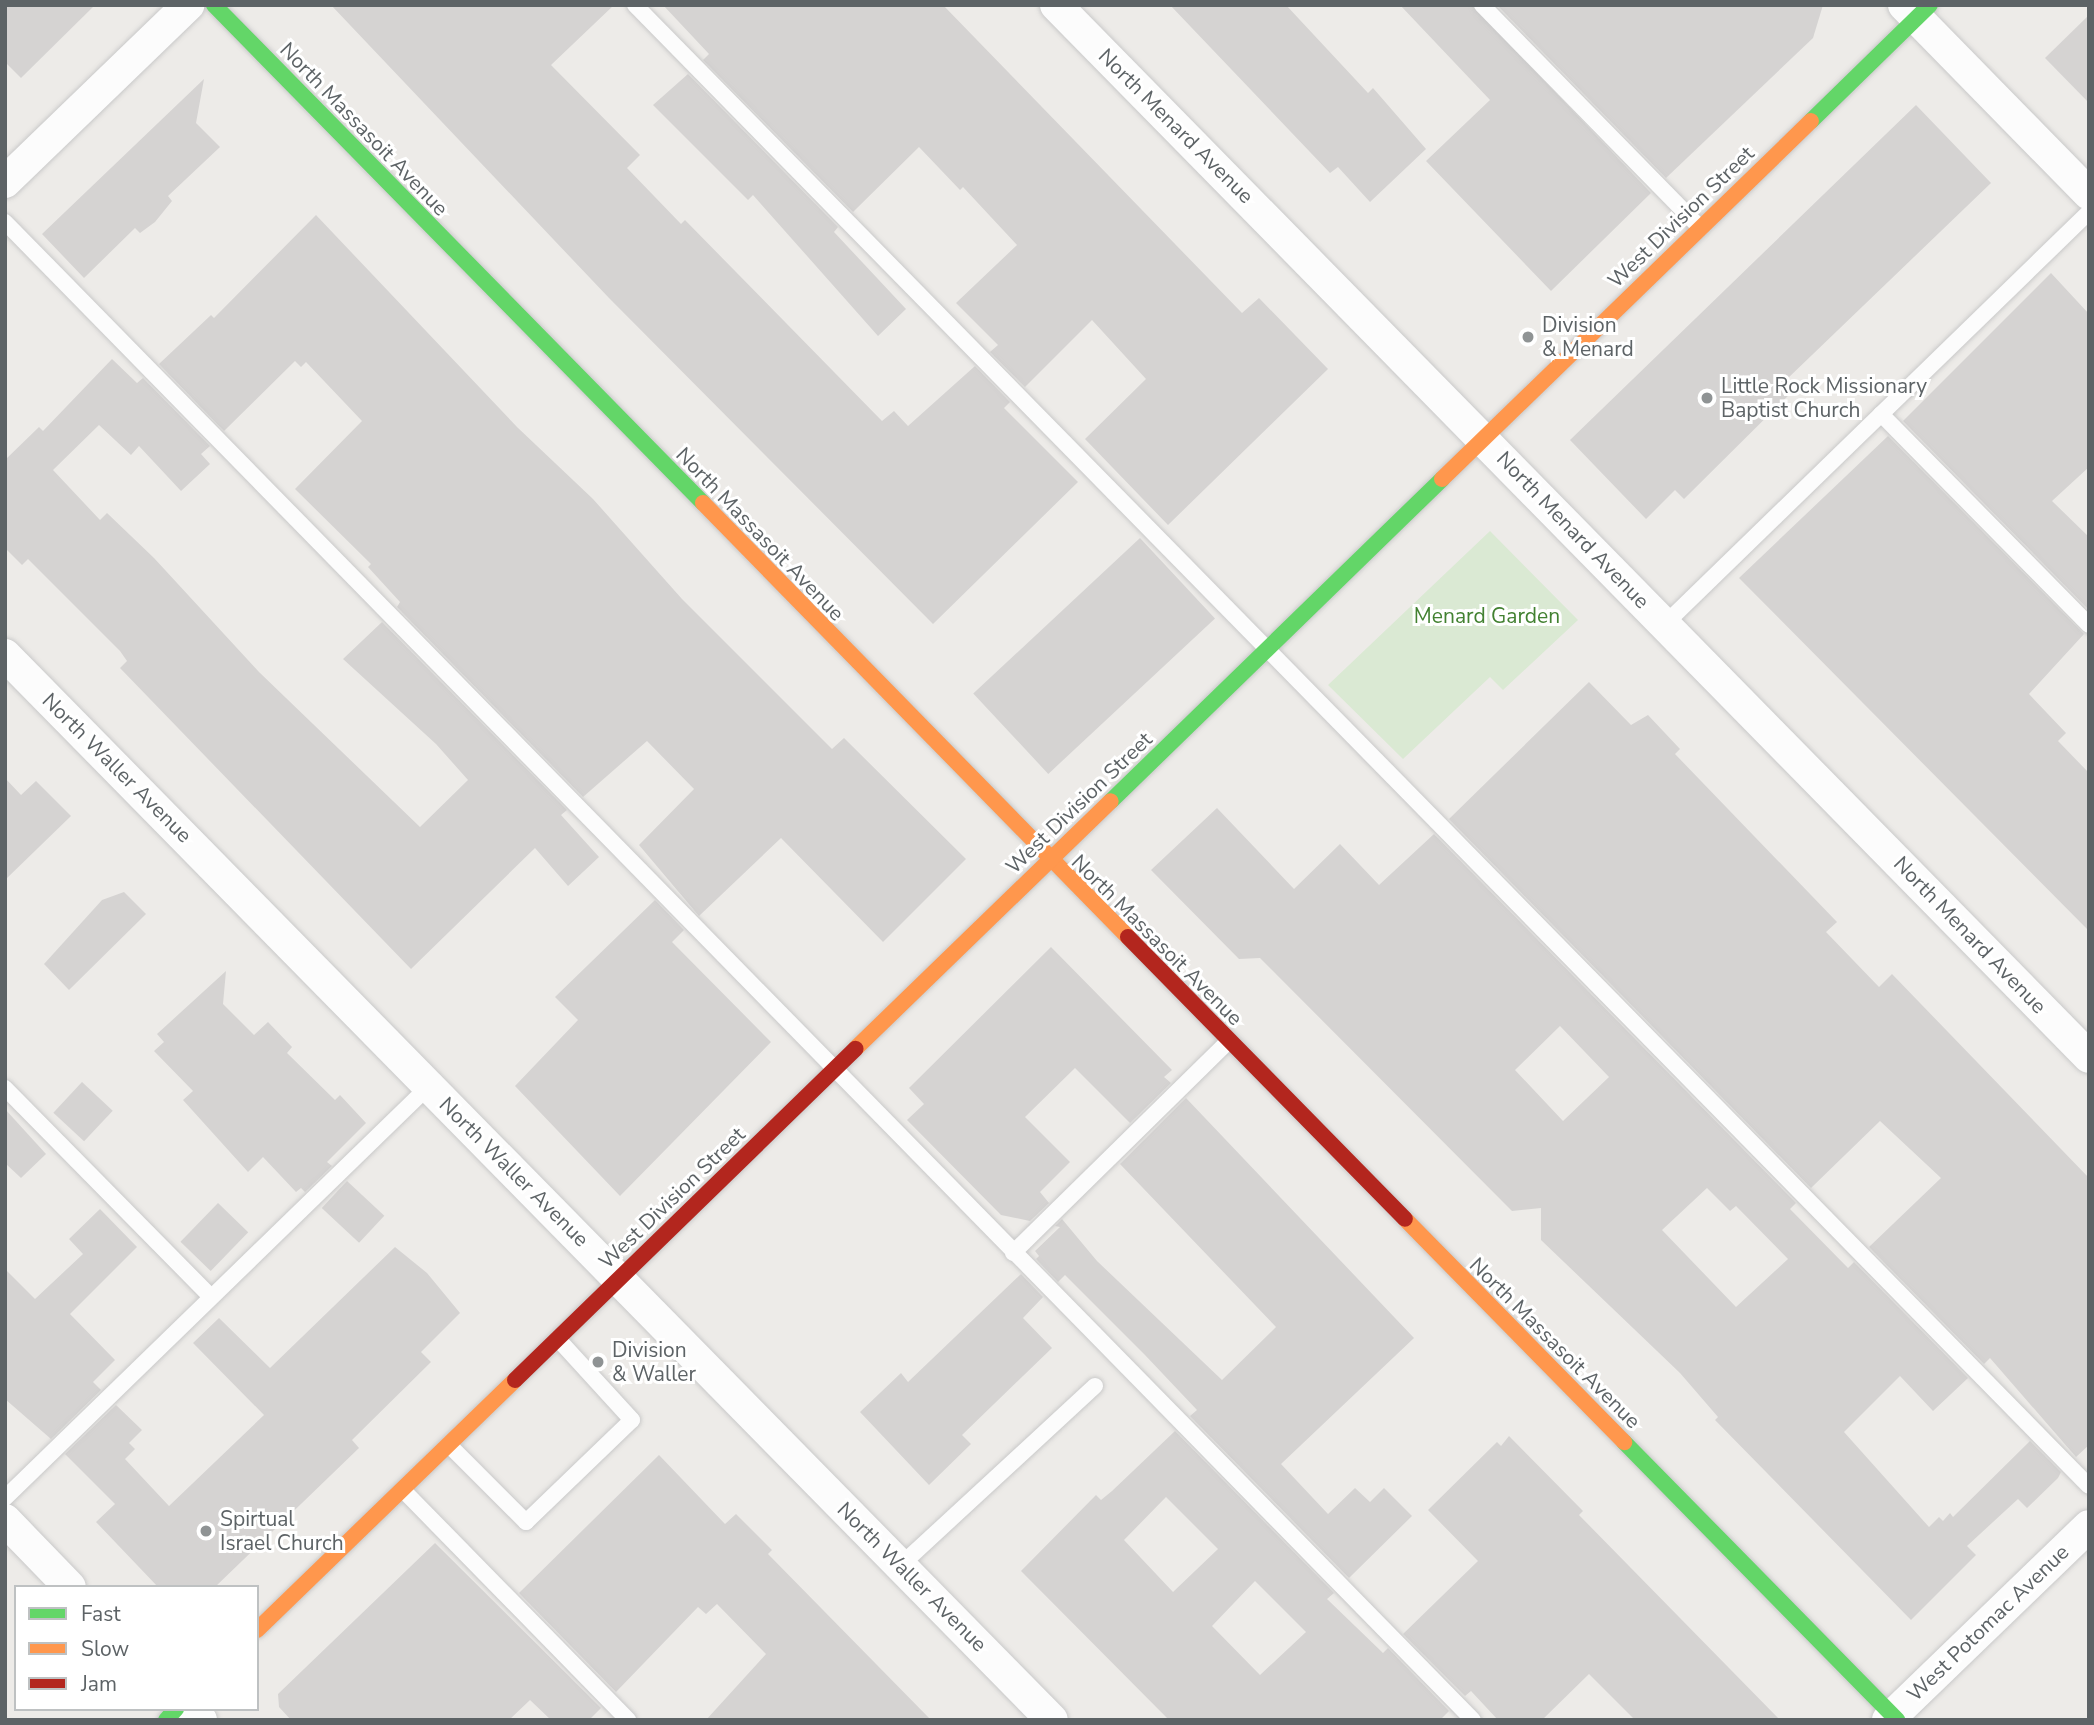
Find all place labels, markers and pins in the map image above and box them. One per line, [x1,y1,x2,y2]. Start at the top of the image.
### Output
place label: Division & Menard [1542,312,1634,362]
marker: Division & Menard [1520,329,1536,345]
place label: Little Rock Missionary Baptist Church [1721,373,1927,423]
marker: Little Rock Missionary Baptist Church [1699,390,1715,406]
place label: Division & Waller [612,1337,696,1387]
marker: Division & Waller [590,1354,606,1370]
place label: Spirtual Israel Church [220,1506,344,1556]
marker: Spirtual Israel Church [198,1523,214,1539]

